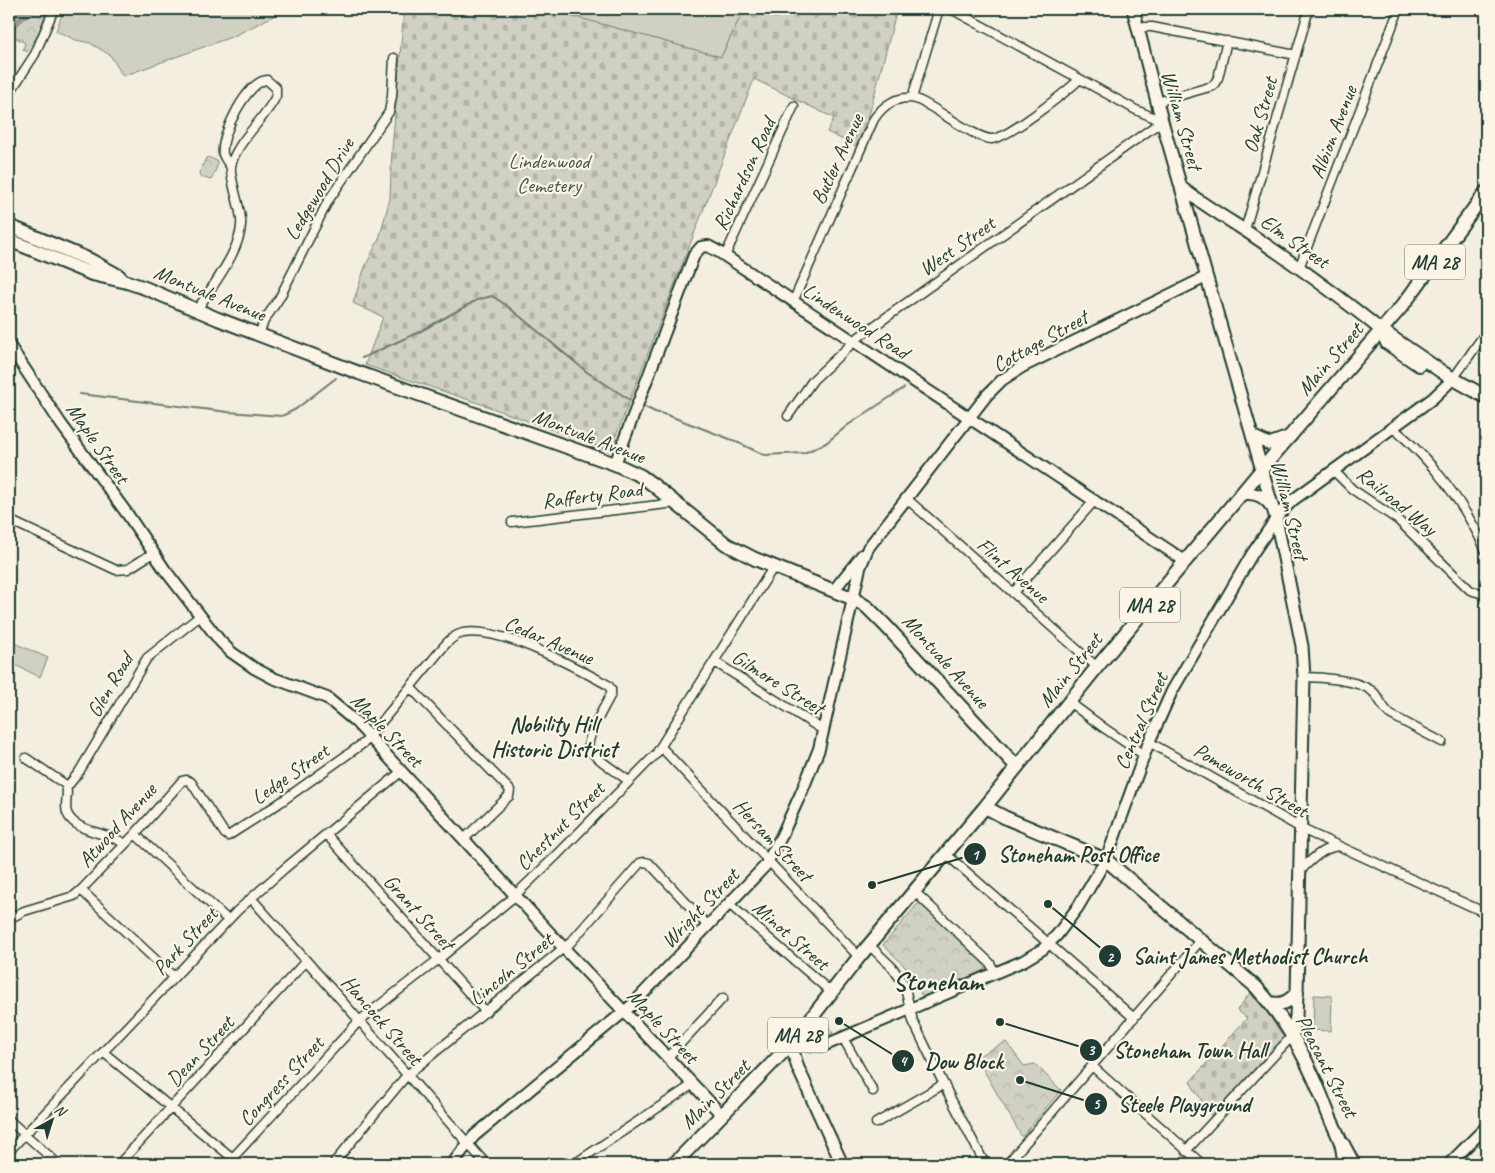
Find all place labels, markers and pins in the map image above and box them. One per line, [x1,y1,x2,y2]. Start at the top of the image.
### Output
callout: Stoneham Post Office [963,836,1168,873]
callout: Saint James Methodist Church [1098,938,1377,975]
callout: Stoneham Town Hall [1078,1032,1278,1069]
callout: Dow Block [890,1042,1012,1079]
callout: Steele Playground [1083,1086,1261,1123]

